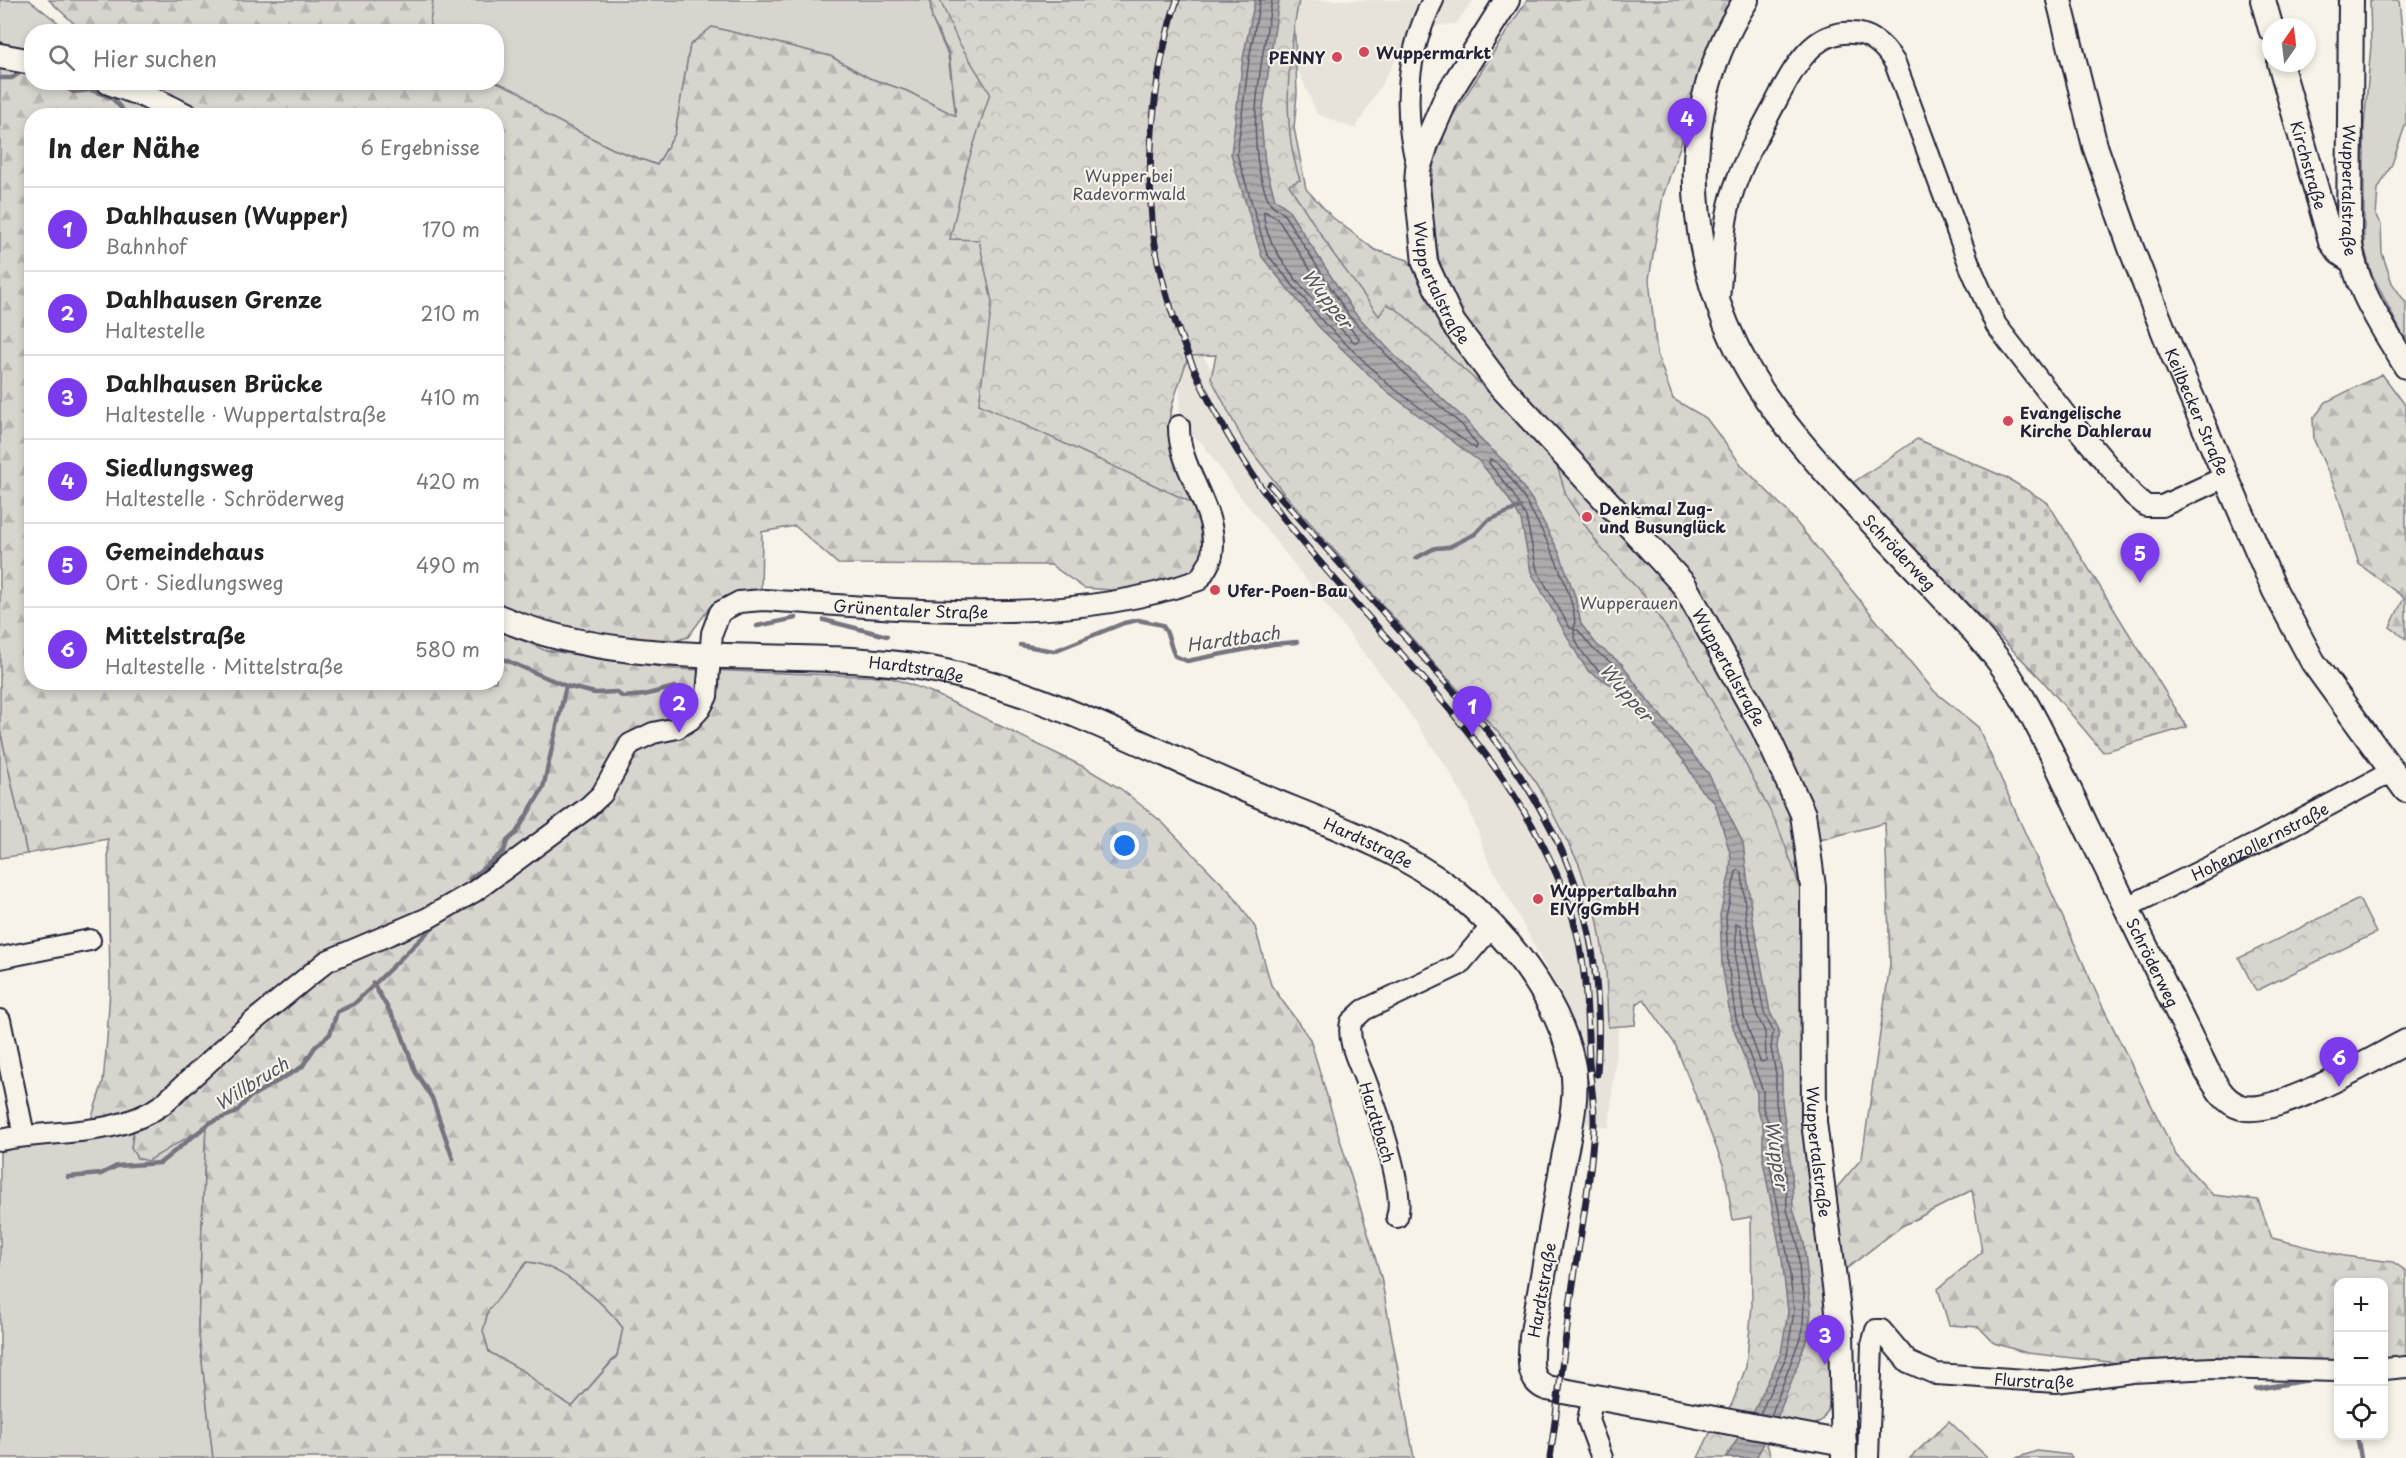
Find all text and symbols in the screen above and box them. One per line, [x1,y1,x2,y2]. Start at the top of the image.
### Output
north arrow [2262,18,2316,72]
search box [24,24,504,90]
place label: Wuppermarkt [1376,40,1492,64]
icon: search [45,41,78,74]
text: Hier suchen [93,41,217,74]
place label: PENNY [1269,45,1326,69]
marker: Wuppermarkt [1357,45,1371,59]
marker: PENNY [1330,50,1344,64]
pin: 4 [1668,98,1706,148]
street label: Kirchstraße [2285,118,2333,212]
street label: Wuppertalstraße [2337,124,2364,258]
text: In der Nähe [48,128,200,167]
text: 6 Ergebnisse [360,132,480,162]
park label: Wupper bei Radevormwald [1072,163,1186,205]
text: Dahlhausen (Wupper) [105,198,348,231]
text: 1 [63,214,72,244]
text: 170 m [422,214,480,244]
street label: Wuppertalstraße [1409,220,1477,349]
text: Bahnhof [105,231,187,261]
water label: Wupper [1296,262,1362,336]
text: Dahlhausen Grenze [105,282,322,315]
text: 2 [60,298,75,328]
text: 210 m [421,298,480,328]
text: Haltestelle [105,315,205,345]
street label: Keilbecker Straße [2160,344,2236,479]
text: Dahlhausen Brücke [105,366,323,399]
text: 3 [61,382,74,412]
text: 410 m [420,382,480,412]
text: Haltestelle · Wuppertalstraße [105,399,386,429]
place label: Evangelische Kirche Dahlerau [2020,400,2152,442]
marker: Evangelische Kirche Dahlerau [2001,414,2015,428]
text: Siedlungsweg [105,450,254,483]
text: 4 [61,466,74,496]
text: 420 m [416,466,480,496]
text: Haltestelle · Schröderweg [105,483,345,513]
place label: Denkmal Zug- und Busunglück [1599,496,1726,538]
street label: Schröderweg [1858,508,1942,595]
marker: Denkmal Zug- und Busunglück [1580,510,1594,524]
text: Gemeindehaus [105,534,264,567]
pin: 5 [2120,534,2160,583]
text: 5 [61,550,74,580]
text: 490 m [416,550,480,580]
text: Ort · Siedlungsweg [105,567,284,597]
place label: Ufer-Poen-Bau [1227,578,1348,602]
marker: Ufer-Poen-Bau [1208,583,1222,597]
park label: Wupperauen [1580,590,1678,614]
street label: Grünentaler Straße [833,593,988,623]
street label: Wuppertalstraße [1687,604,1772,730]
text: Mittelstraße [105,618,246,651]
water label: Hardtbach [1185,618,1282,658]
text: 6 [60,634,75,664]
text: 580 m [415,634,480,664]
street label: Hardtstraße [868,649,967,688]
text: Haltestelle · Mittelstraße [105,651,343,681]
water label: Wupper [1594,657,1662,729]
pin: 2 [660,684,698,733]
pin: 1 [1452,686,1492,736]
street label: Hohenzollernstraße [2187,796,2332,886]
street label: Hardtstraße [1320,811,1418,874]
your location [1110,831,1139,860]
place label: Wuppertalbahn EIV gGmbH [1550,878,1677,920]
marker: Wuppertalbahn EIV gGmbH [1531,892,1545,906]
street label: Schröderweg [2121,913,2186,1011]
pin: 6 [2320,1038,2358,1087]
water label: Willbruch [209,1049,293,1116]
street label: Hardtbach [1354,1079,1402,1165]
street label: Wuppertalstraße [1802,1086,1838,1218]
water label: Wupper [1759,1119,1797,1194]
street label: Hardtstraße [1521,1241,1561,1339]
map controls [2334,1278,2388,1440]
button: + [2334,1278,2388,1332]
pin: 3 [1806,1316,1844,1365]
button: − [2334,1332,2388,1386]
street label: Flurstraße [1993,1366,2075,1394]
button: locate [2334,1386,2388,1440]

